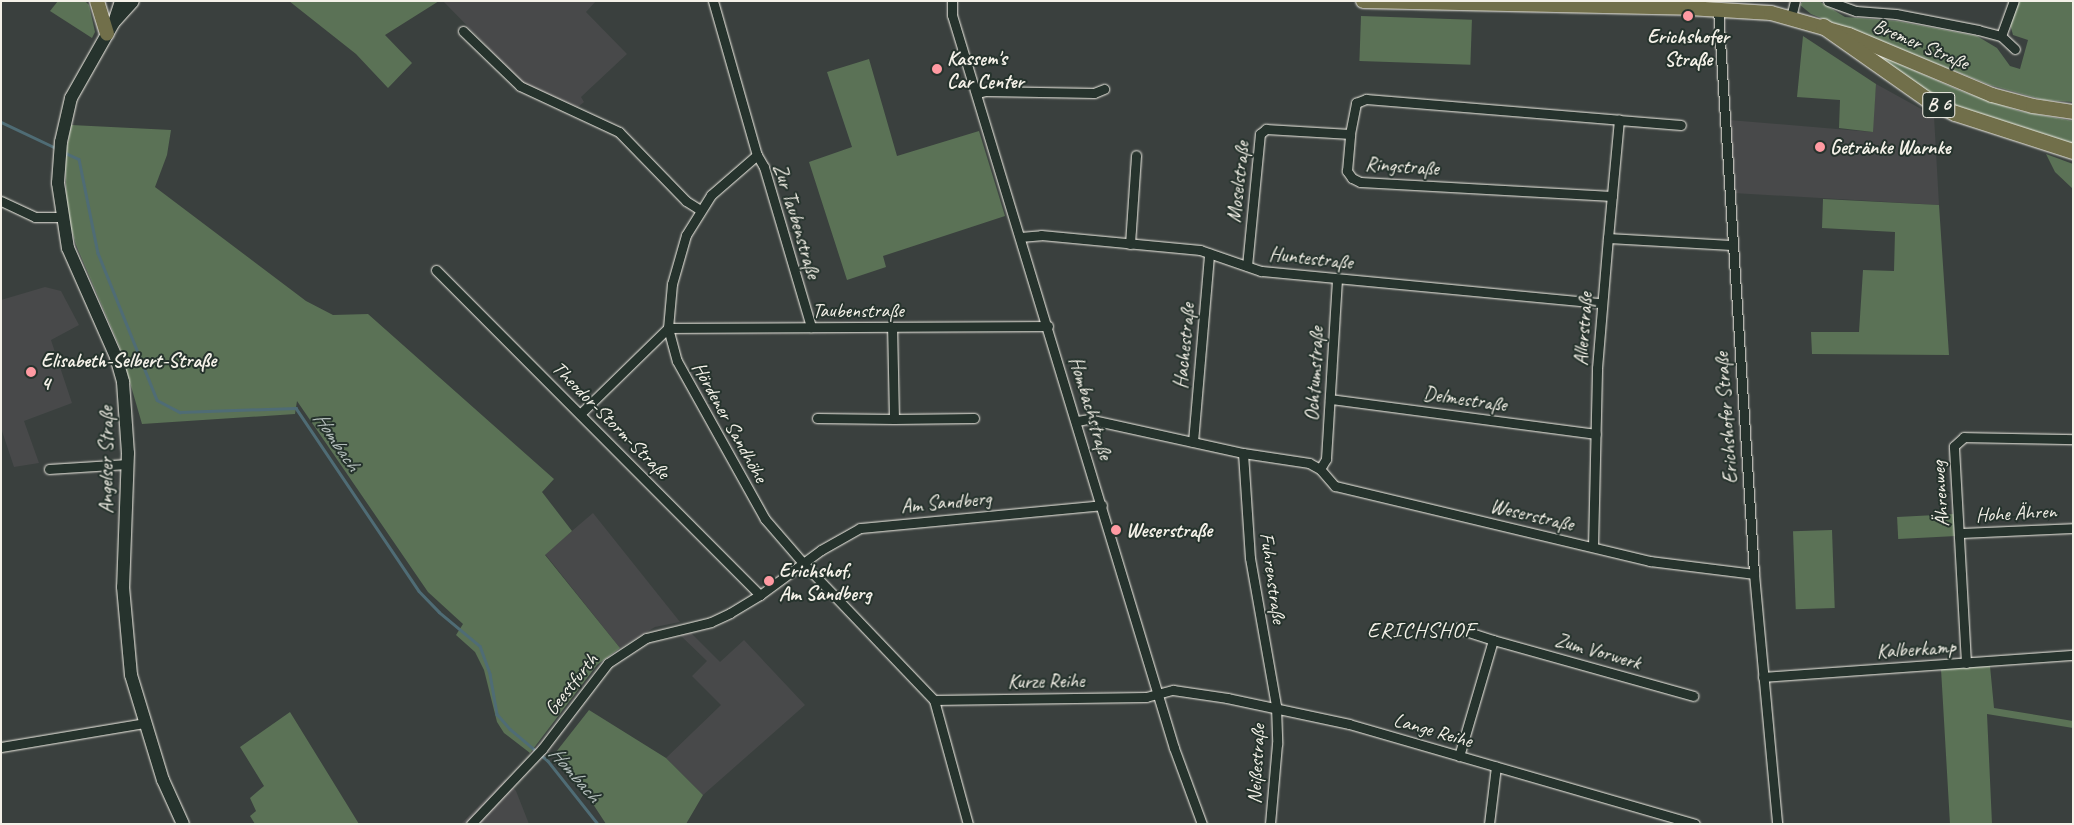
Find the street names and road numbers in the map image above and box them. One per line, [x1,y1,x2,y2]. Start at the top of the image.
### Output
street label: Bremer Straße [1869,13,1973,75]
road number: B 6 [1922,88,1956,122]
street label: Moselstraße [1222,140,1254,224]
street label: Ringstraße [1364,151,1440,181]
street label: Zur Taubenstraße [768,160,826,282]
street label: Huntestraße [1268,242,1354,274]
street label: Allerstraße [1568,291,1598,367]
street label: Taubenstraße [812,298,904,322]
street label: Hachestraße [1168,302,1200,390]
street label: Ochtumstraße [1300,326,1328,422]
street label: Erichshofer Straße [1709,351,1743,485]
street label: Hombachstraße [1064,354,1118,462]
street label: Theodor-Storm-Straße [547,356,675,484]
street label: Hördener Sandhöhe [687,357,773,487]
street label: Delmestraße [1422,381,1508,417]
street label: Angelser Straße [94,406,118,514]
street label: Ährenweg [1926,460,1954,528]
street label: Am Sandberg [900,486,992,518]
street label: Weserstraße [1488,494,1576,536]
street label: Hohe Ähren [1975,499,2057,527]
street label: Fuhrenstraße [1255,531,1291,625]
street label: Zum Vorwerk [1552,627,1644,675]
street label: Kalberkamp [1876,634,1956,664]
street label: Geestfurth [539,648,603,720]
street label: Kurze Reihe [1007,668,1085,694]
street label: Lange Reihe [1391,707,1475,753]
street label: Neißestraße [1242,723,1270,805]

